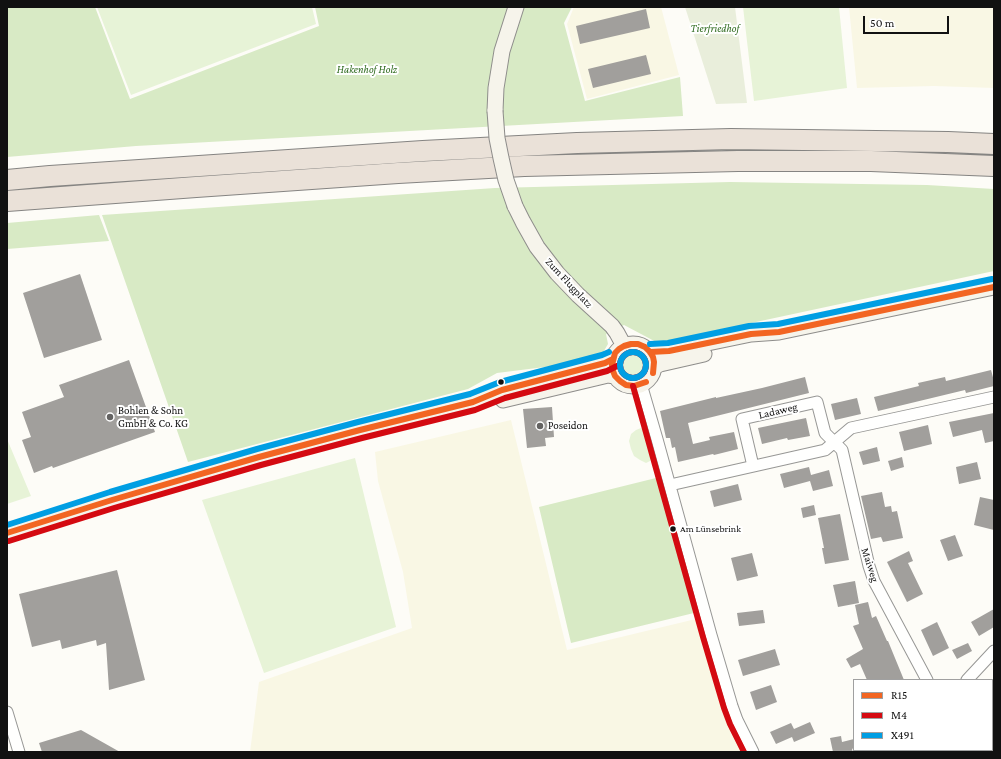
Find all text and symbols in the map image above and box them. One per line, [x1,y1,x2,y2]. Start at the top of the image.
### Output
scale bar [865,8,951,34]
text: 50 m [870,16,894,30]
park label: Tierfriedhof [691,22,739,36]
park label: Hakenhof Holz [337,63,397,77]
street label: Zum Flugplatz [542,255,596,311]
unlabelled marker [496,377,506,387]
street label: Ladaweg [757,400,799,422]
place label: Bohlen & Sohn GmbH & Co. KG [118,404,188,430]
marker: Bohlen & Sohn GmbH & Co. KG [105,412,115,422]
place label: Poseidon [548,419,588,433]
marker: Poseidon [535,421,545,431]
place label: Am Lünsebrink [680,523,741,535]
marker: Am Lünsebrink [668,524,678,534]
street label: Maiweg [858,546,882,584]
legend [853,679,993,751]
text: R15 [891,688,907,702]
text: M4 [891,708,907,722]
text: X491 [891,728,914,742]

